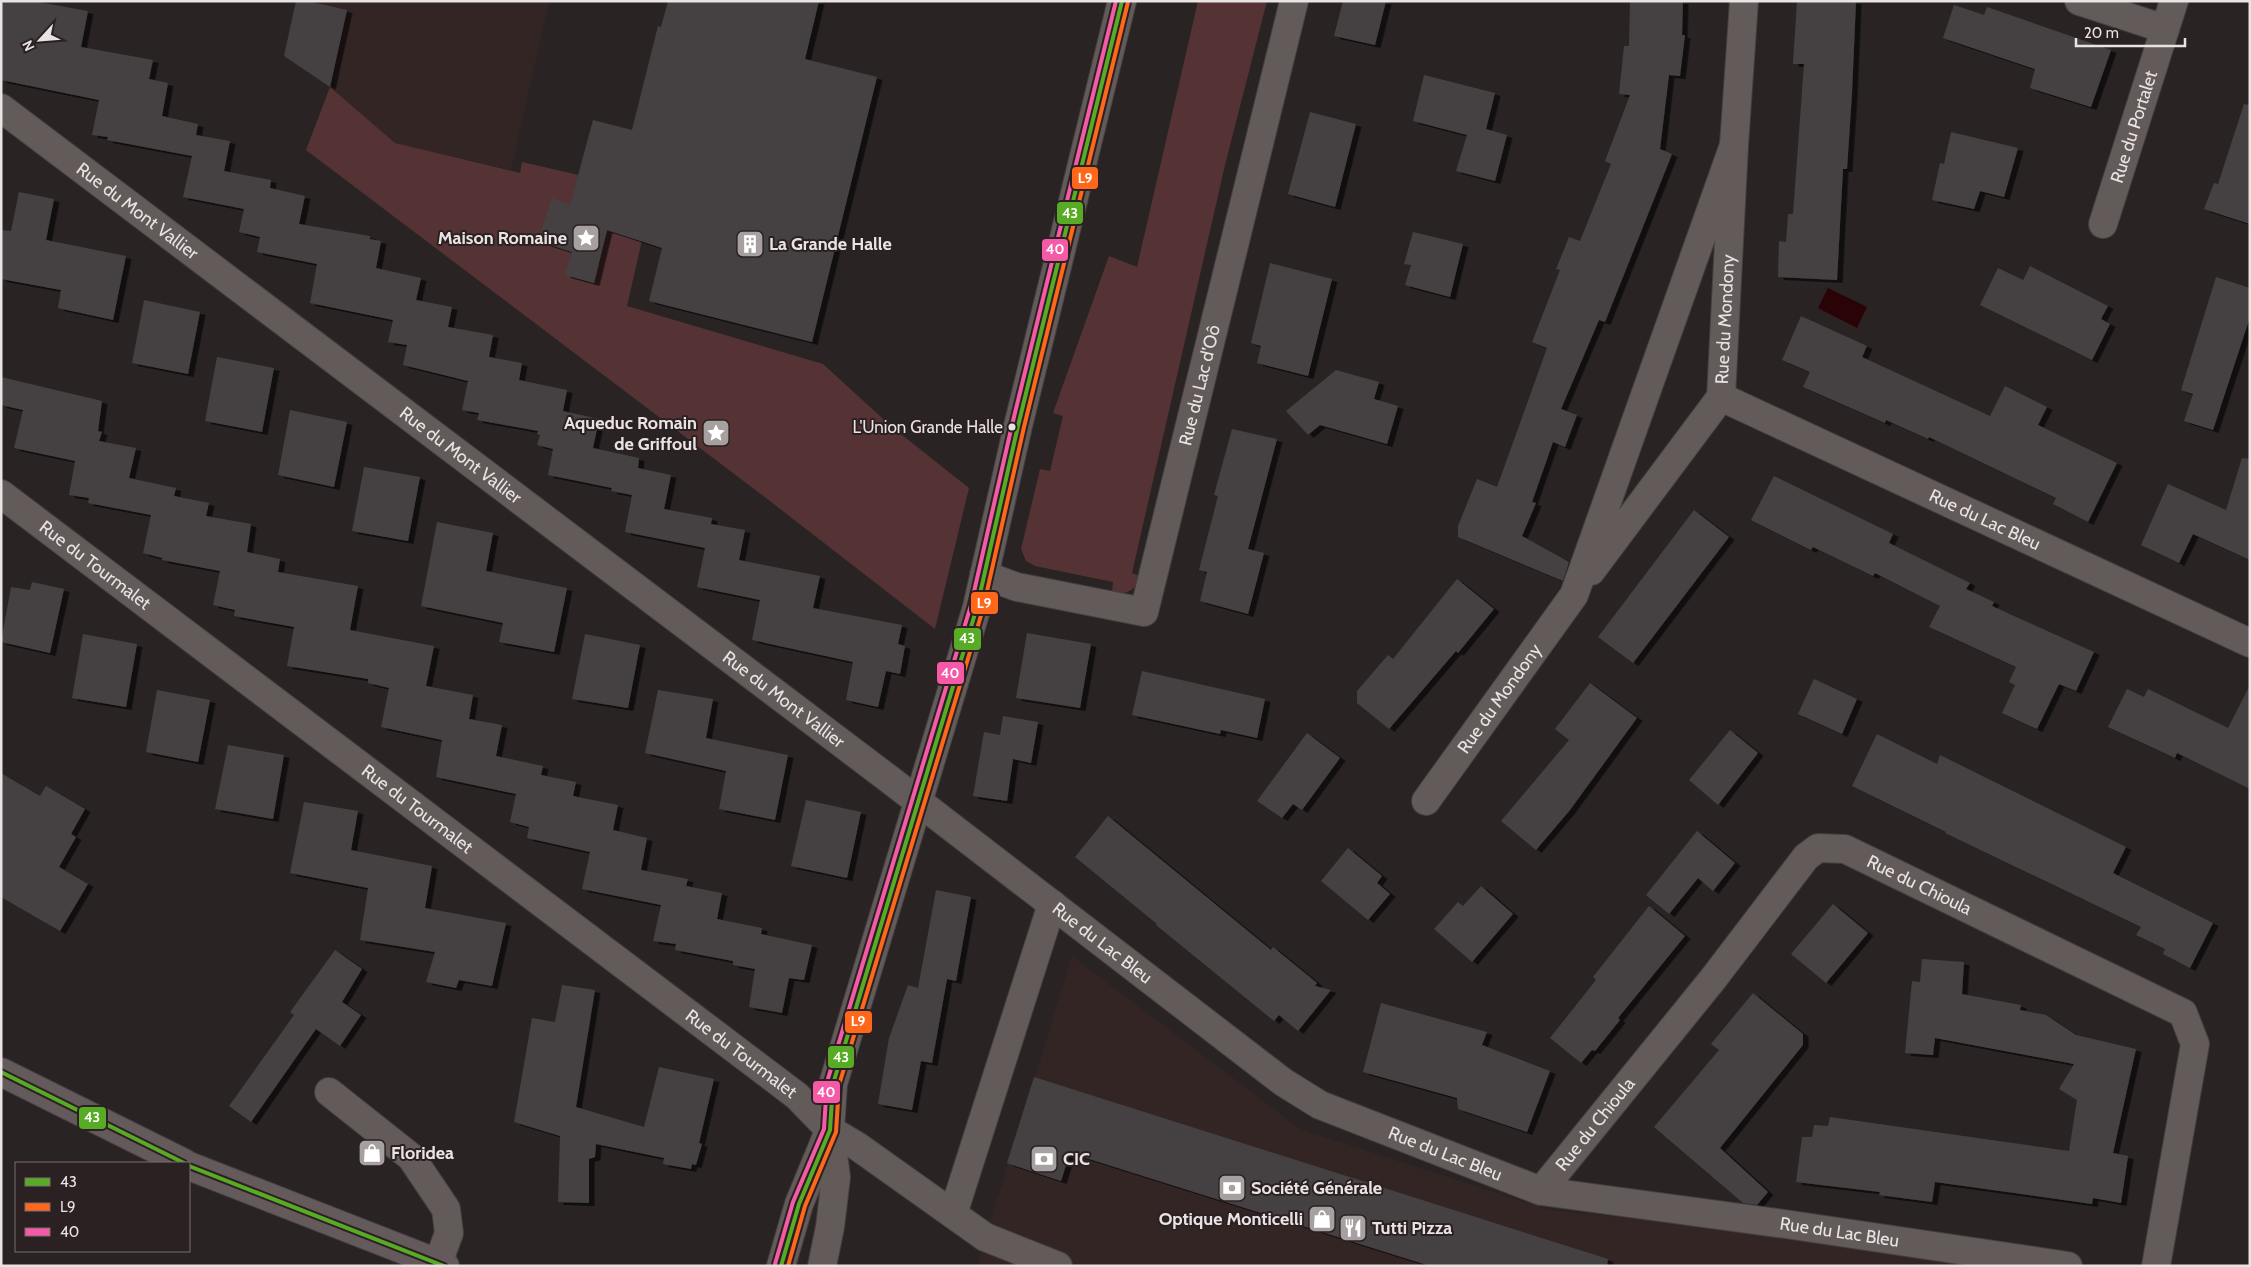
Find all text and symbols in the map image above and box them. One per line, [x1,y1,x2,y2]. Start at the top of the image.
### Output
north arrow [15,15,65,65]
scale bar [2076,15,2185,47]
text: 20 m [2084,24,2119,42]
text: N [18,37,39,54]
street label: Rue du Portalet [2106,68,2162,186]
street label: Rue du Mont Vallier [72,158,203,264]
line badge: L9 [1071,166,1099,190]
text: L9 [1078,169,1092,187]
line badge: 43 [1056,201,1084,225]
text: 43 [1062,204,1078,222]
place icon: Maison Romaine [571,223,601,253]
place label: Maison Romaine [438,227,567,249]
building icon: La Grande Halle [735,229,765,259]
place label: La Grande Halle [769,233,892,255]
line badge: 40 [1041,238,1069,262]
text: 40 [1046,240,1064,258]
street label: Rue du Mondony [1711,254,1739,385]
street label: Rue du Lac d'Oô [1174,323,1225,448]
street label: Rue du Mont Vallier [395,402,526,509]
place label: Aqueduc Romain de Griffoul [564,412,697,455]
place label: L'Union Grande Halle [852,417,1003,437]
place icon: Aqueduc Romain de Griffoul [701,418,731,448]
marker: L'Union Grande Halle [1007,422,1017,432]
street label: Rue du Lac Bleu [1926,484,2044,555]
street label: Rue du Tourmalet [35,516,155,614]
line badge: L9 [970,591,999,615]
text: L9 [977,594,991,612]
line badge: 43 [953,627,982,651]
text: 43 [959,629,975,647]
street label: Rue du Mondony [1453,639,1546,758]
street label: Rue du Mont Vallier [718,646,849,753]
line badge: 40 [936,661,965,685]
text: 40 [941,664,959,682]
street label: Rue du Tourmalet [357,760,477,858]
street label: Rue du Chioula [1863,850,1976,920]
street label: Rue du Lac Bleu [1048,898,1157,988]
street label: Rue du Tourmalet [681,1005,801,1103]
line badge: L9 [844,1010,873,1034]
text: L9 [851,1012,865,1030]
line badge: 43 [827,1045,855,1069]
text: 43 [833,1048,849,1066]
street label: Rue du Chioula [1551,1073,1640,1175]
line badge: 40 [812,1080,841,1104]
text: 40 [817,1083,835,1101]
line badge: 43 [78,1106,107,1130]
text: 43 [84,1108,100,1126]
street label: Rue du Lac Bleu [1385,1122,1505,1186]
shop icon: Floridea [357,1138,387,1168]
place label: Floridea [391,1142,454,1164]
bank icon: CIC [1029,1144,1059,1174]
place label: CIC [1063,1148,1090,1170]
legend [15,1162,190,1252]
text: 43 [60,1173,77,1191]
bank icon: Société Générale [1217,1173,1247,1203]
place label: Société Générale [1251,1177,1382,1199]
text: L9 [60,1198,76,1216]
shop icon: Optique Monticelli [1307,1204,1337,1234]
place label: Optique Monticelli [1159,1208,1303,1230]
street label: Rue du Lac Bleu [1778,1212,1901,1252]
restaurant icon: Tutti Pizza [1338,1213,1368,1243]
place label: Tutti Pizza [1372,1217,1452,1239]
text: 40 [60,1223,79,1241]

